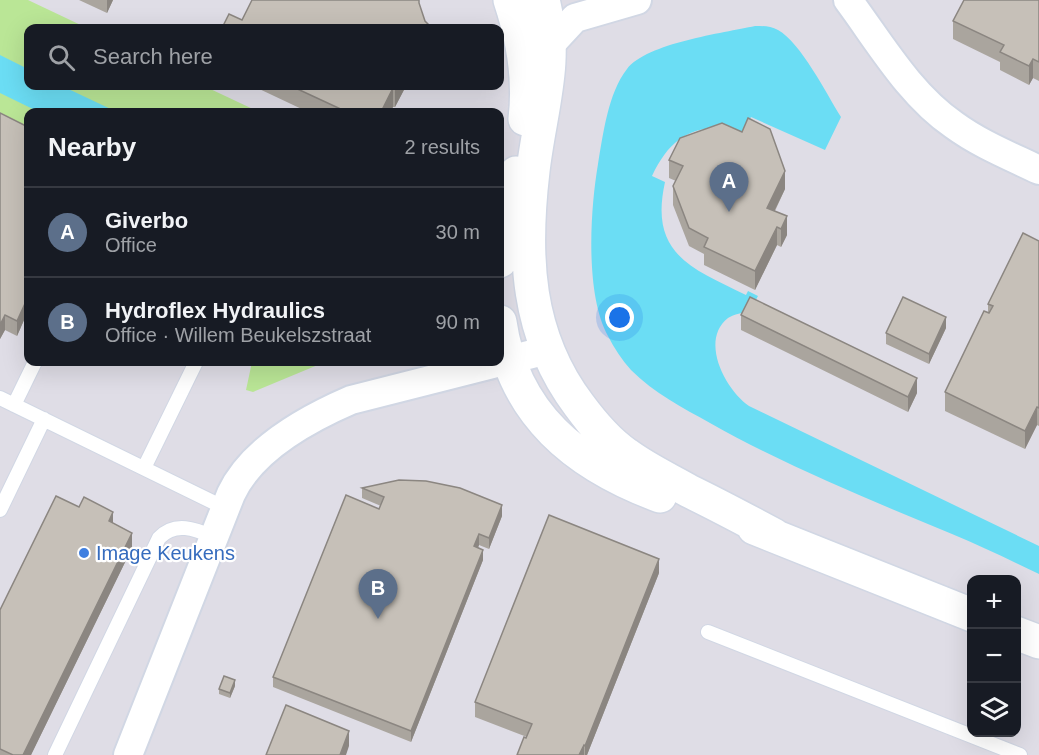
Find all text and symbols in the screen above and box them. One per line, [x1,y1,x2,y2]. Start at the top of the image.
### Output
search box [24,24,504,90]
icon: search [45,41,78,74]
text: Search here [93,44,213,69]
text: Nearby [48,132,136,162]
text: 2 results [404,136,480,158]
pin: A [710,162,748,212]
text: Giverbo [105,208,188,233]
text: A [60,221,75,243]
text: 30 m [436,221,480,243]
text: Office [105,234,157,256]
text: Hydroflex Hydraulics [105,298,325,323]
your location [605,303,634,332]
text: B [60,311,75,333]
text: 90 m [436,311,480,333]
text: Office · Willem Beukelszstraat [105,324,371,346]
place label: Image Keukens [96,542,235,564]
marker: Image Keukens [77,546,91,560]
pin: B [358,570,398,619]
map controls [967,575,1021,737]
button: + [967,575,1021,629]
button: − [967,629,1021,683]
button: layers [967,683,1021,737]

